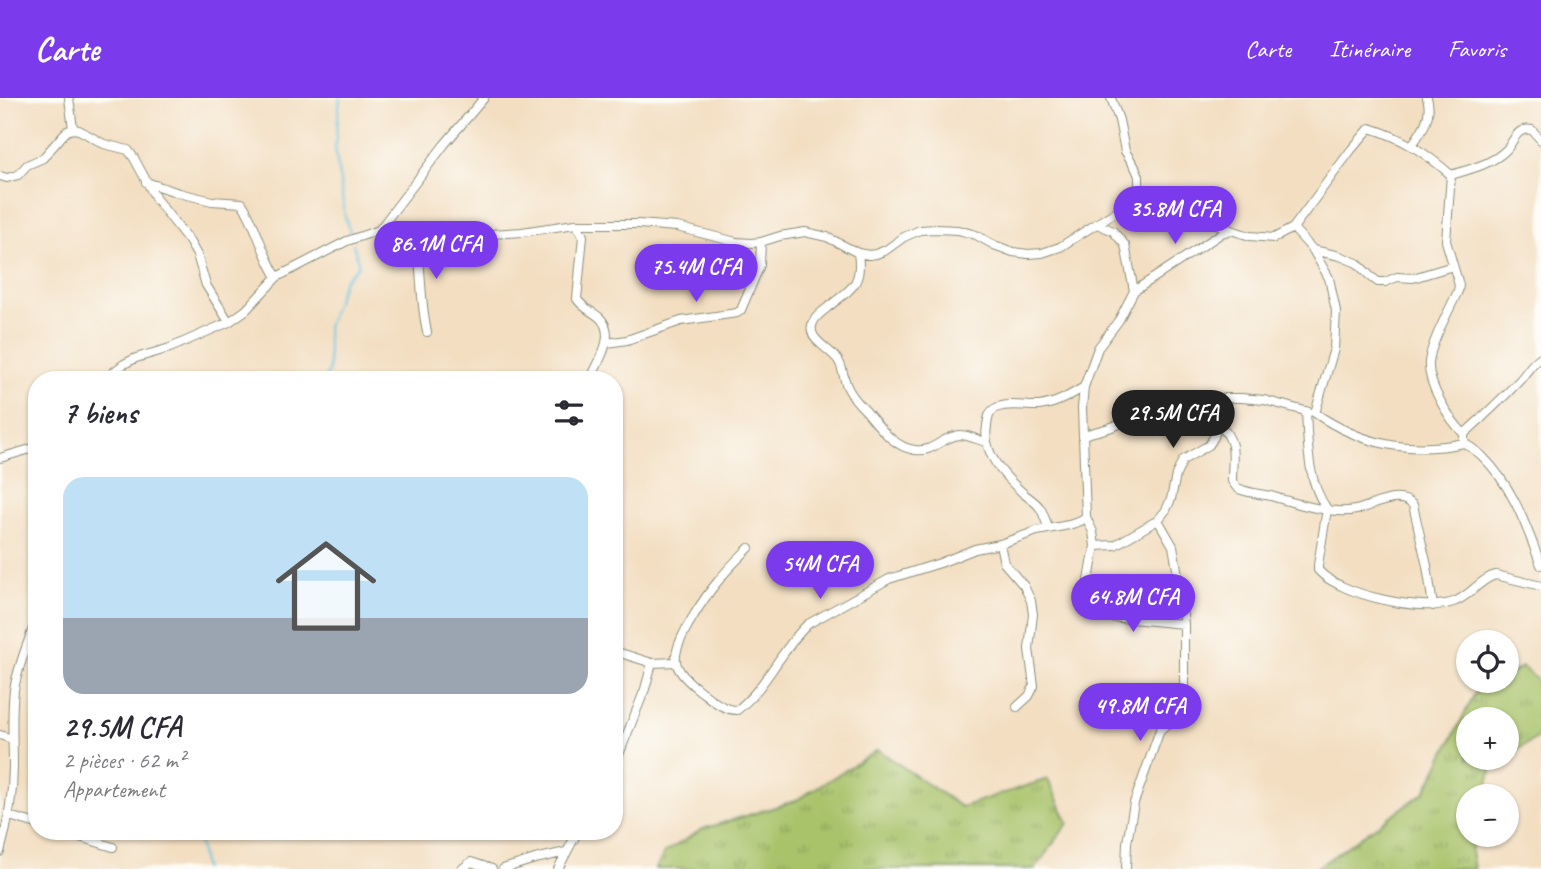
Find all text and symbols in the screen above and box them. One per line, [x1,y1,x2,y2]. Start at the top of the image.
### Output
text: Carte [35,28,99,70]
text: Carte [1245,34,1291,64]
text: Itinéraire [1329,34,1410,64]
text: Favoris [1448,34,1506,64]
pin: 35.8M CFA [1095,186,1255,246]
text: 35.8M CFA [1130,194,1220,223]
pin: 86.1M CFA [356,222,516,281]
text: 86.1M CFA [390,229,482,258]
pin: 75.4M CFA [616,244,776,304]
text: 75.4M CFA [651,252,741,281]
pin: 29.5M CFA [1093,390,1253,450]
text: 7 biens [63,394,137,432]
icon: filters [550,394,588,432]
text: 29.5M CFA [1128,398,1218,427]
icon: home [263,523,389,649]
pin: 54M CFA [755,542,885,601]
text: 54M CFA [782,549,858,578]
pin: 64.8M CFA [1053,574,1213,634]
text: 64.8M CFA [1087,582,1179,611]
map controls [1456,630,1519,847]
button: locate [1456,630,1519,693]
pin: 49.8M CFA [1060,684,1220,743]
text: 49.8M CFA [1095,691,1185,720]
button: + [1456,707,1519,770]
text: 29.5M CFA [63,708,181,746]
text: 2 pièces · 62 m² [63,746,185,775]
text: Appartement [63,775,165,804]
button: − [1456,784,1519,847]

